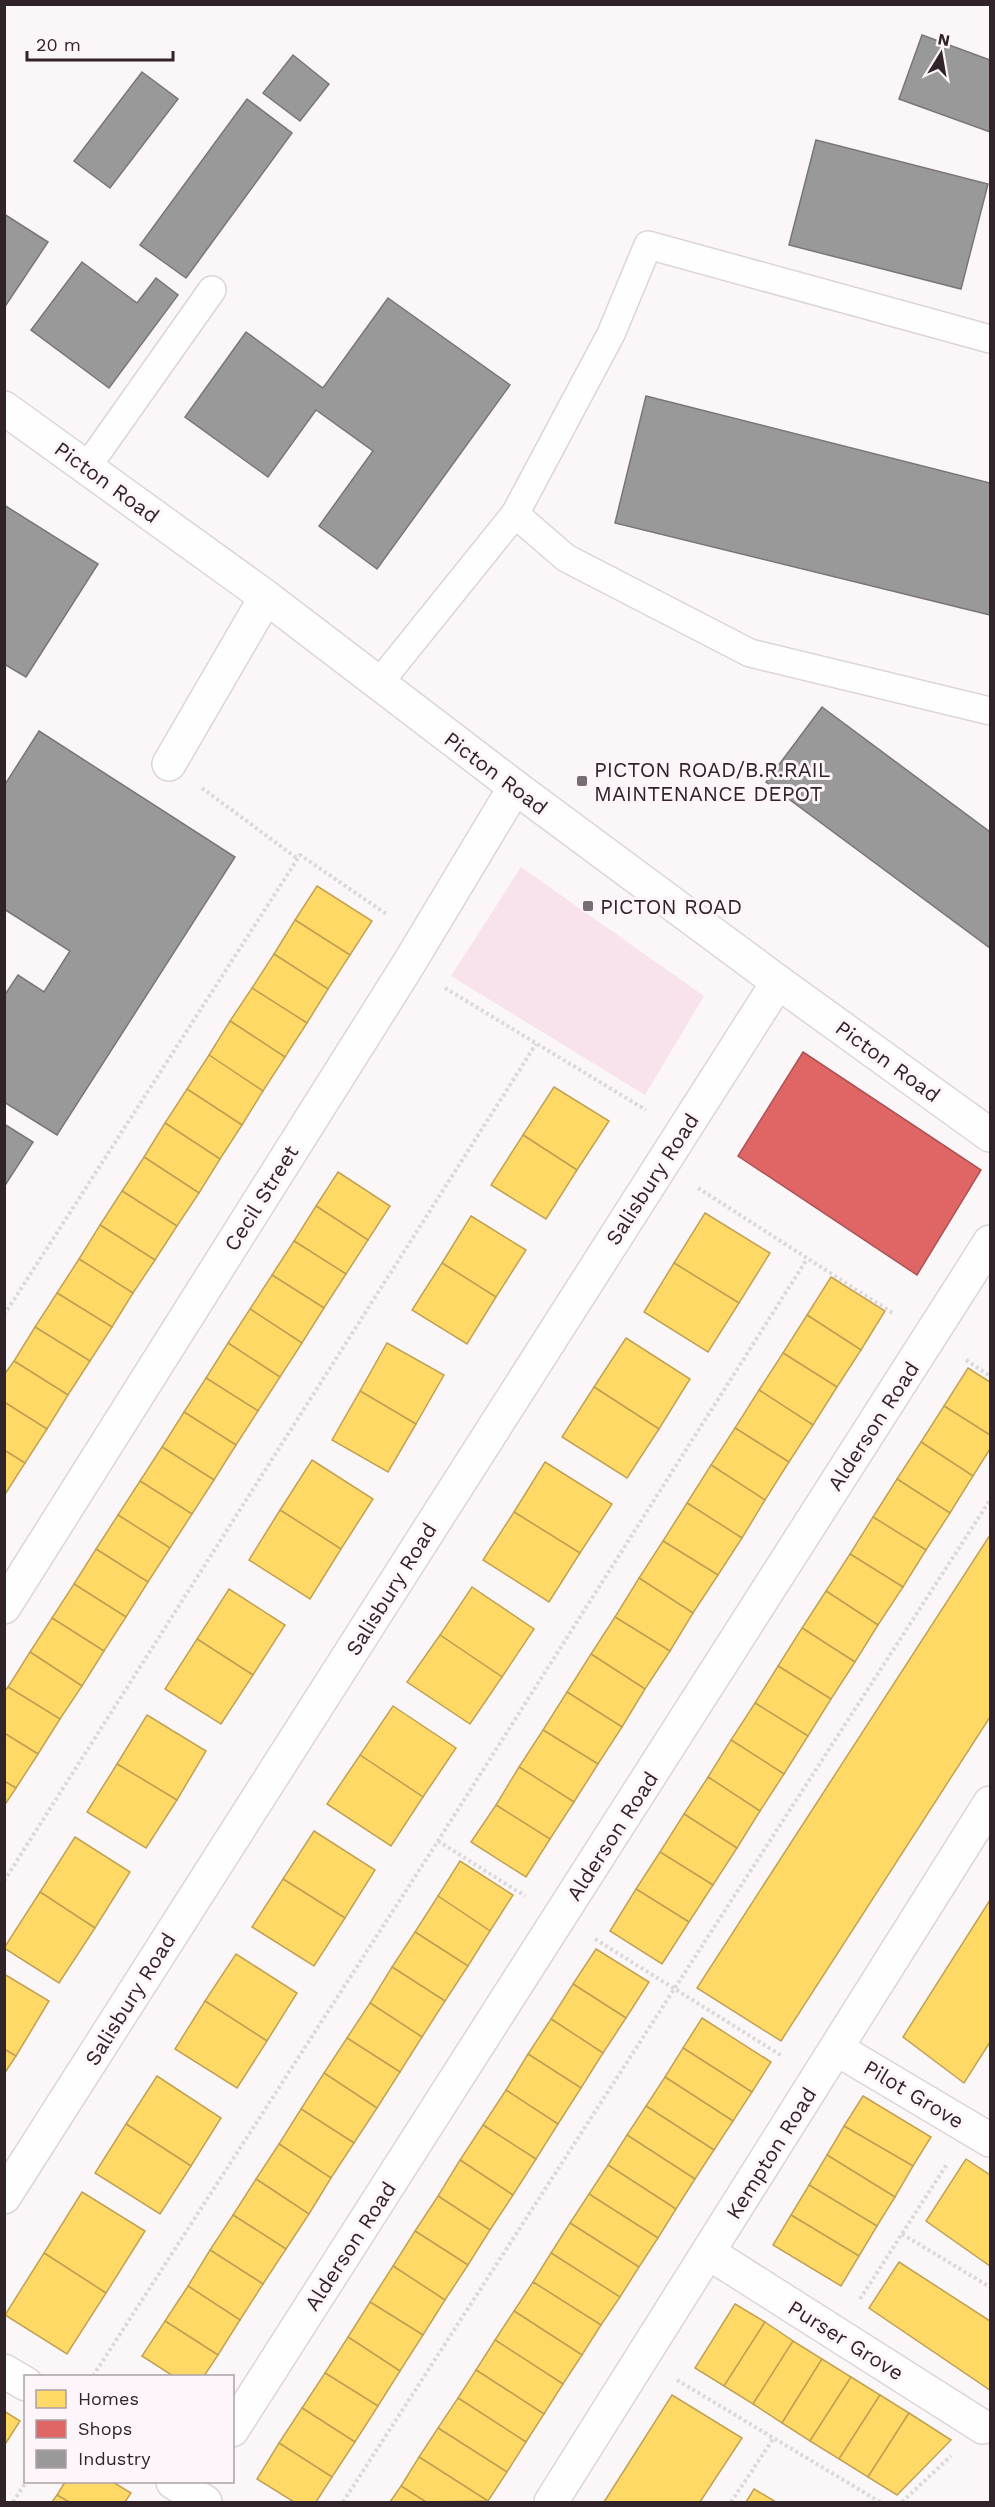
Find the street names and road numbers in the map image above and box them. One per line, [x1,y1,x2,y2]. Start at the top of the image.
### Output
street label: Picton Road [50,436,164,528]
street label: Picton Road [439,726,553,820]
street label: Picton Road [831,1015,945,1107]
street label: Salisbury Road [600,1109,704,1249]
street label: Cecil Street [219,1140,303,1255]
street label: Alderson Road [822,1357,924,1495]
street label: Salisbury Road [340,1518,442,1660]
street label: Alderson Road [561,1767,663,1905]
street label: Salisbury Road [79,1928,181,2070]
street label: Pilot Grove [859,2054,969,2134]
street label: Kempton Road [720,2082,822,2224]
street label: Alderson Road [299,2177,401,2315]
street label: Purser Grove [784,2295,908,2385]

